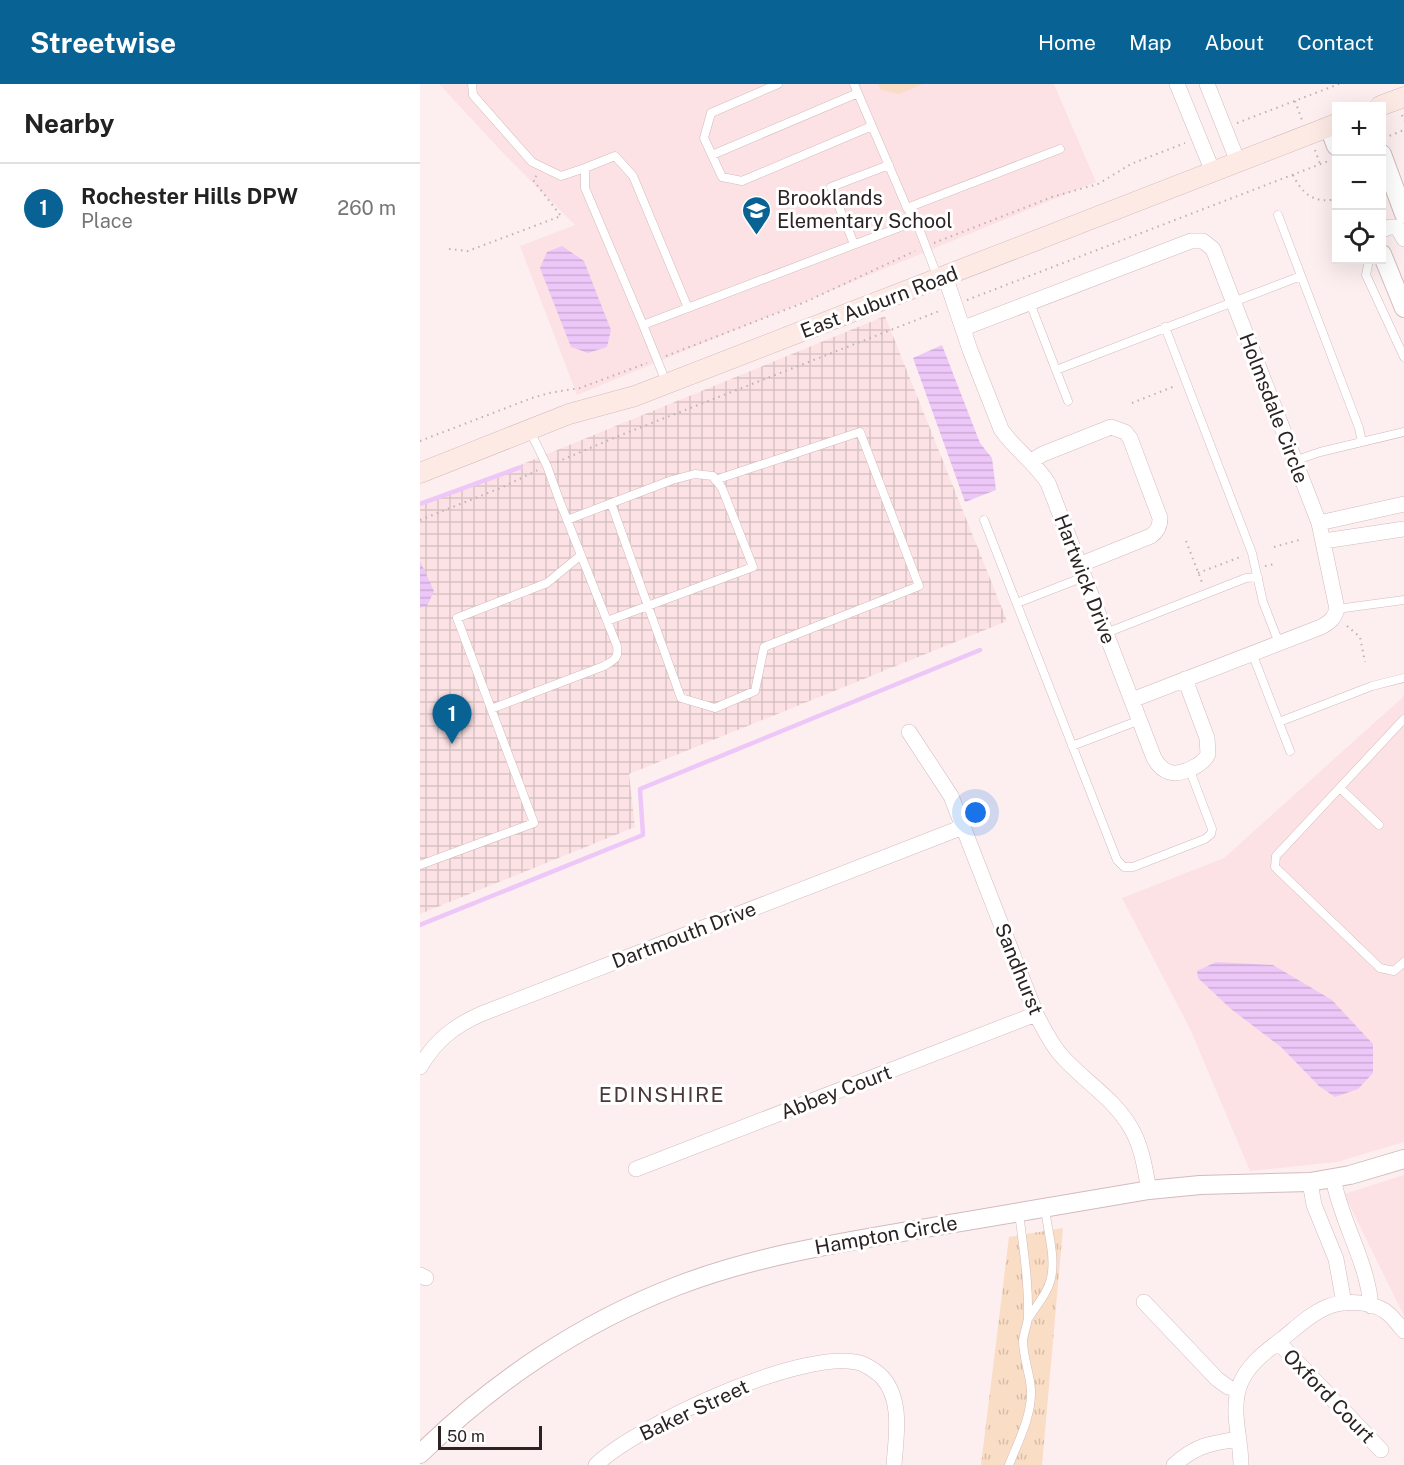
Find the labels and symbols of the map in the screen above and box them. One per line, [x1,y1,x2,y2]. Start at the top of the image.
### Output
place label: Brooklands Elementary School [777,186,952,233]
school or university icon: Brooklands Elementary School [740,194,772,236]
street label: East Auburn Road [797,261,961,343]
street label: Holmsdale Circle [1234,330,1314,486]
street label: Hartwick Drive [1049,511,1121,647]
pin: 1 [432,694,471,744]
your location [961,798,990,827]
street label: Dartmouth Drive [609,896,759,974]
street label: Sandhurst [990,920,1048,1018]
street label: Abbey Court [777,1060,895,1124]
district label: EDINSHIRE [599,1082,725,1107]
street label: Hampton Circle [813,1211,959,1259]
street label: Oxford Court [1278,1344,1380,1448]
street label: Baker Street [636,1374,752,1446]
scale bar [438,1423,542,1450]

